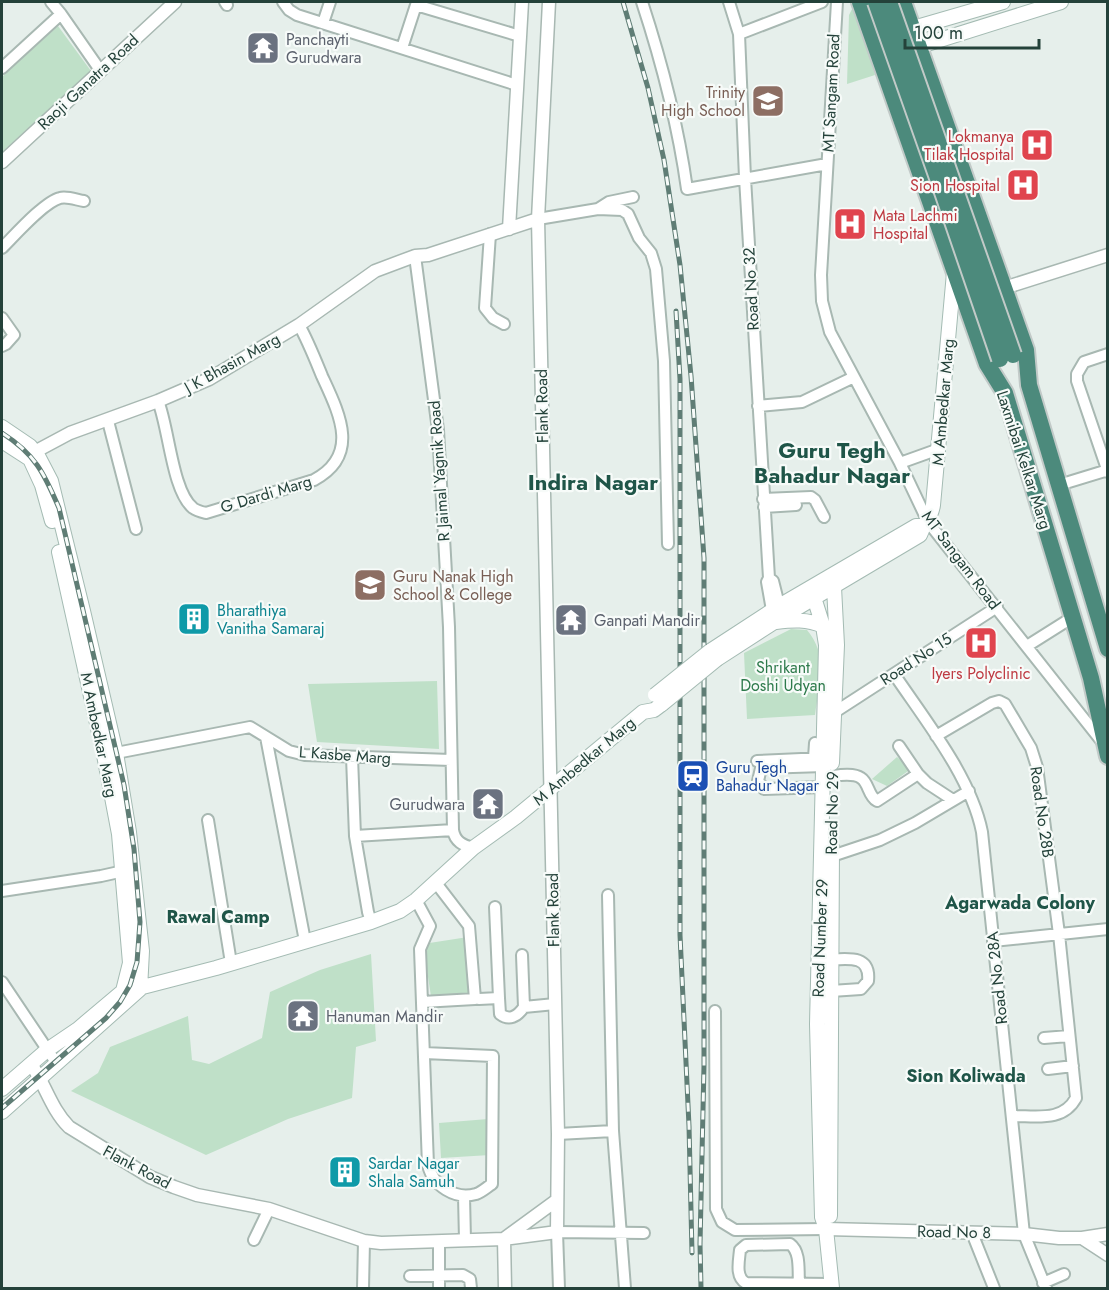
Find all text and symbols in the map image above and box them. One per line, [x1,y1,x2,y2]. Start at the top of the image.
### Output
scale bar [905,12,1038,50]
text: 100 m [914,20,963,46]
place label: Panchayti Gurudwara [286,28,362,69]
street label: Raoji Ganatra Road [32,29,144,135]
temple icon: Panchayti Gurudwara [245,30,281,66]
street label: MT Sangam Road [816,33,846,153]
place label: Trinity High School [661,81,746,122]
school or university icon: Trinity High School [750,83,786,119]
place label: Lokmanya Tilak Hospital [924,125,1014,166]
hospital icon: Lokmanya Tilak Hospital [1019,127,1055,163]
hospital icon: Sion Hospital [1005,167,1041,203]
place label: Sion Hospital [910,174,1000,197]
place label: Mata Lachmi Hospital [873,204,958,245]
hospital icon: Mata Lachmi Hospital [832,206,868,242]
street label: Road No 32 [737,247,765,331]
street label: J K Bhasin Marg [178,327,284,400]
street label: M Ambedkar Marg [926,338,960,466]
street label: Flank Road [530,369,554,443]
street label: Laxmibai Kelkar Marg [991,388,1057,532]
street label: R Jaimal Yagnik Road [423,400,455,542]
district label: Guru Tegh Bahadur Nagar [754,434,910,491]
district label: Indira Nagar [528,466,658,498]
street label: G Dardi Marg [218,469,314,519]
street label: MT Sangam Road [916,506,1006,614]
place label: Guru Nanak High School & College [393,565,514,606]
school or university icon: Guru Nanak High School & College [352,567,388,603]
place label: Bharathiya Vanitha Samaraj [217,599,325,640]
building icon: Bharathiya Vanitha Samaraj [176,601,212,637]
temple icon: Ganpati Mandir [553,602,589,638]
place label: Ganpati Mandir [594,609,700,632]
hospital icon: Iyers Polyclinic [963,625,999,661]
street label: Road No 15 [876,627,956,691]
park label: Shrikant Doshi Udyan [740,656,826,697]
place label: Iyers Polyclinic [932,662,1030,685]
street label: M Ambedkar Marg [75,670,123,800]
street label: M Ambedkar Marg [528,711,640,811]
street label: L Kasbe Marg [298,740,392,770]
place label: Guru Tegh Bahadur Nagar [716,756,819,797]
station icon: Guru Tegh Bahadur Nagar [675,758,711,794]
street label: Road No 28B [1024,765,1060,859]
street label: Road No 29 [820,771,844,855]
temple icon: Gurudwara [470,786,506,822]
place label: Gurudwara [389,793,465,816]
street label: Flank Road [541,873,565,947]
street label: Road Number 29 [806,878,834,998]
district label: Agarwada Colony [944,890,1096,916]
district label: Rawal Camp [166,904,270,930]
street label: Road No 28A [981,930,1013,1026]
temple icon: Hanuman Mandir [285,998,321,1034]
place label: Hanuman Mandir [326,1005,444,1028]
district label: Sion Koliwada [906,1063,1026,1089]
street label: Flank Road [99,1139,175,1195]
place label: Sardar Nagar Shala Samuh [368,1152,460,1193]
building icon: Sardar Nagar Shala Samuh [327,1154,363,1190]
street label: Road No 8 [917,1220,991,1244]

